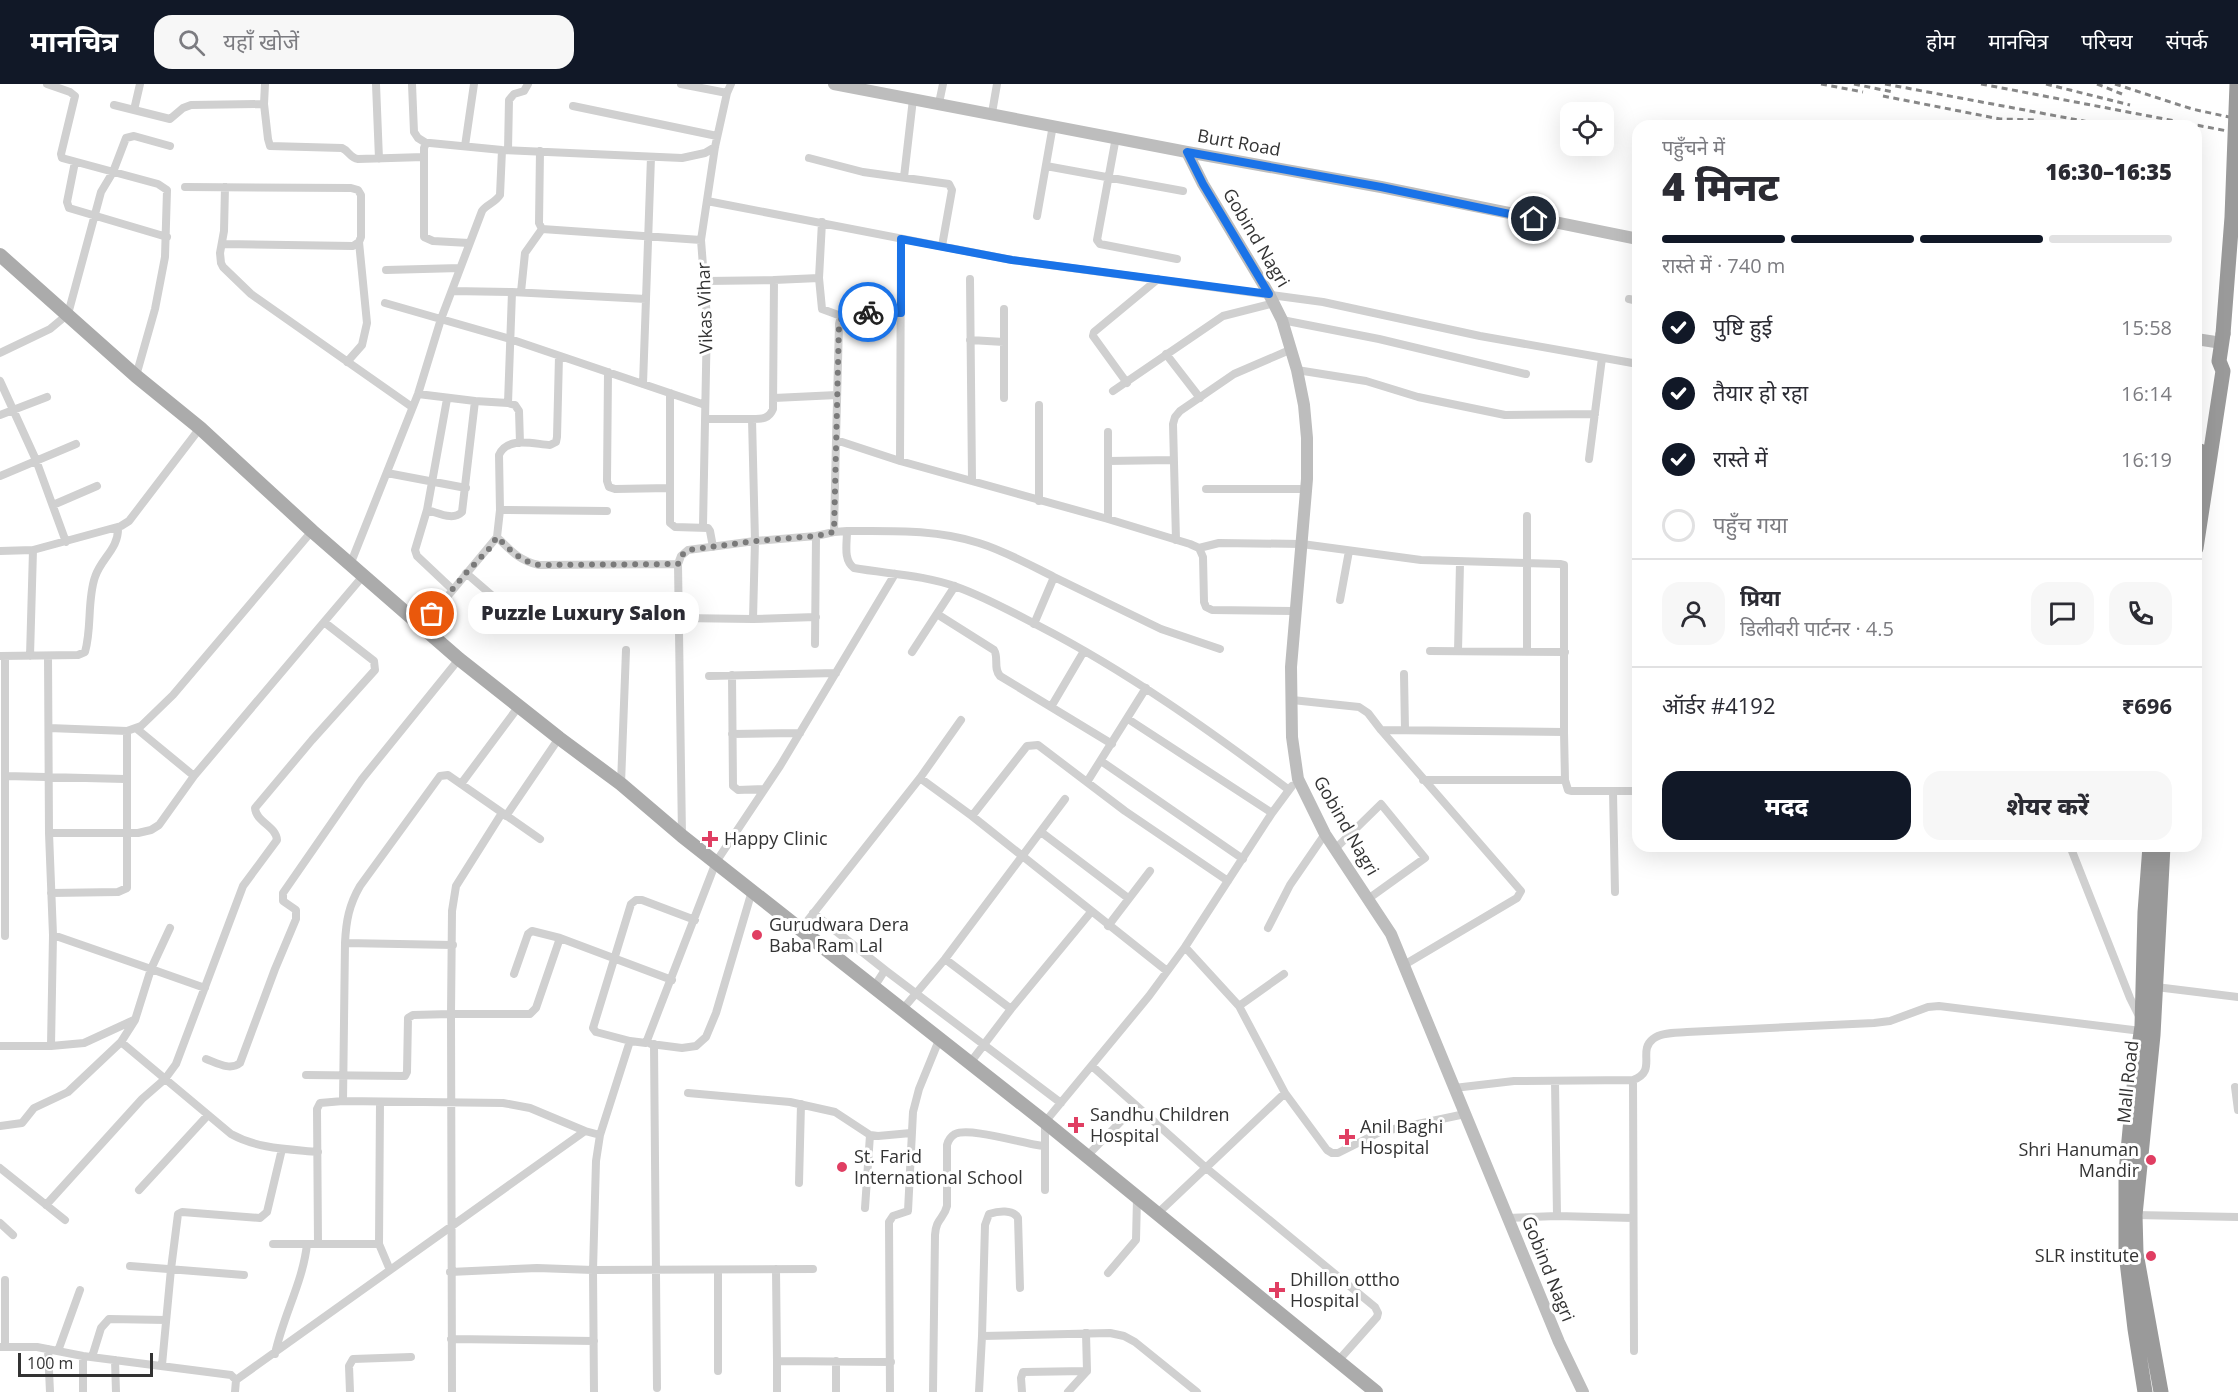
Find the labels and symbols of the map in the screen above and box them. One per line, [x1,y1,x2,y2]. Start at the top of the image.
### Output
street label: Burt Road [1196,123,1283,161]
street label: Gobind Nagri [1218,184,1296,291]
pin [1508,193,1559,244]
street label: Vikas Vihar [690,261,718,354]
courier [838,282,898,342]
pin [406,588,457,639]
callout: Puzzle Luxury Salon [468,593,699,635]
street label: Gobind Nagri [1309,771,1385,880]
place label: Happy Clinic [724,826,828,850]
marker: Happy Clinic [701,830,719,848]
place label: Gurudwara Dera Baba Ram Lal [769,912,909,957]
marker: Gurudwara Dera Baba Ram Lal [750,928,764,942]
street label: Mall Road [2111,1039,2143,1124]
place label: Sandhu Children Hospital [1090,1102,1230,1147]
place label: Anil Baghi Hospital [1360,1114,1443,1159]
marker: Sandhu Children Hospital [1067,1116,1085,1134]
marker: Anil Baghi Hospital [1338,1128,1356,1146]
place label: Shri Hanuman Mandir [2018,1137,2140,1182]
place label: St. Farid International School [854,1144,1023,1189]
marker: Shri Hanuman Mandir [2144,1153,2158,1167]
marker: St. Farid International School [835,1160,849,1174]
street label: Gobind Nagri [1517,1212,1581,1325]
place label: SLR institute [2035,1243,2139,1267]
marker: SLR institute [2144,1249,2158,1263]
place label: Dhillon ottho Hospital [1290,1267,1400,1312]
marker: Dhillon ottho Hospital [1268,1281,1286,1299]
scale bar [18,1350,153,1378]

